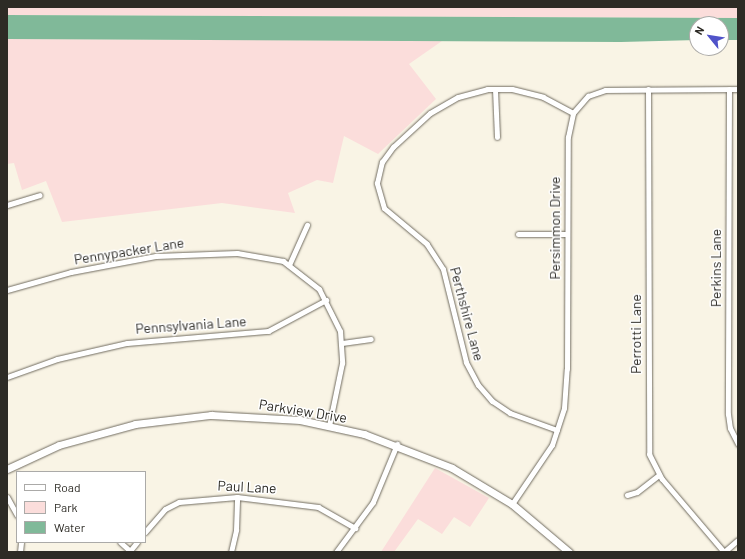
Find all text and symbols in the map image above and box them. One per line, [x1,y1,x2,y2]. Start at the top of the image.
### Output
north arrow [689,16,729,56]
text: N [692,24,706,37]
street label: Persimmon Drive [547,176,563,280]
street label: Perkins Lane [708,229,724,307]
street label: Pennypacker Lane [73,234,185,268]
street label: Perthshire Lane [446,265,488,363]
street label: Perrotti Lane [628,294,644,374]
street label: Pennsylvania Lane [135,313,247,337]
street label: Parkview Drive [258,396,348,426]
legend [16,471,146,543]
street label: Paul Lane [217,477,277,497]
text: Road [54,480,81,494]
text: Park [54,500,78,514]
text: Water [54,520,85,534]

